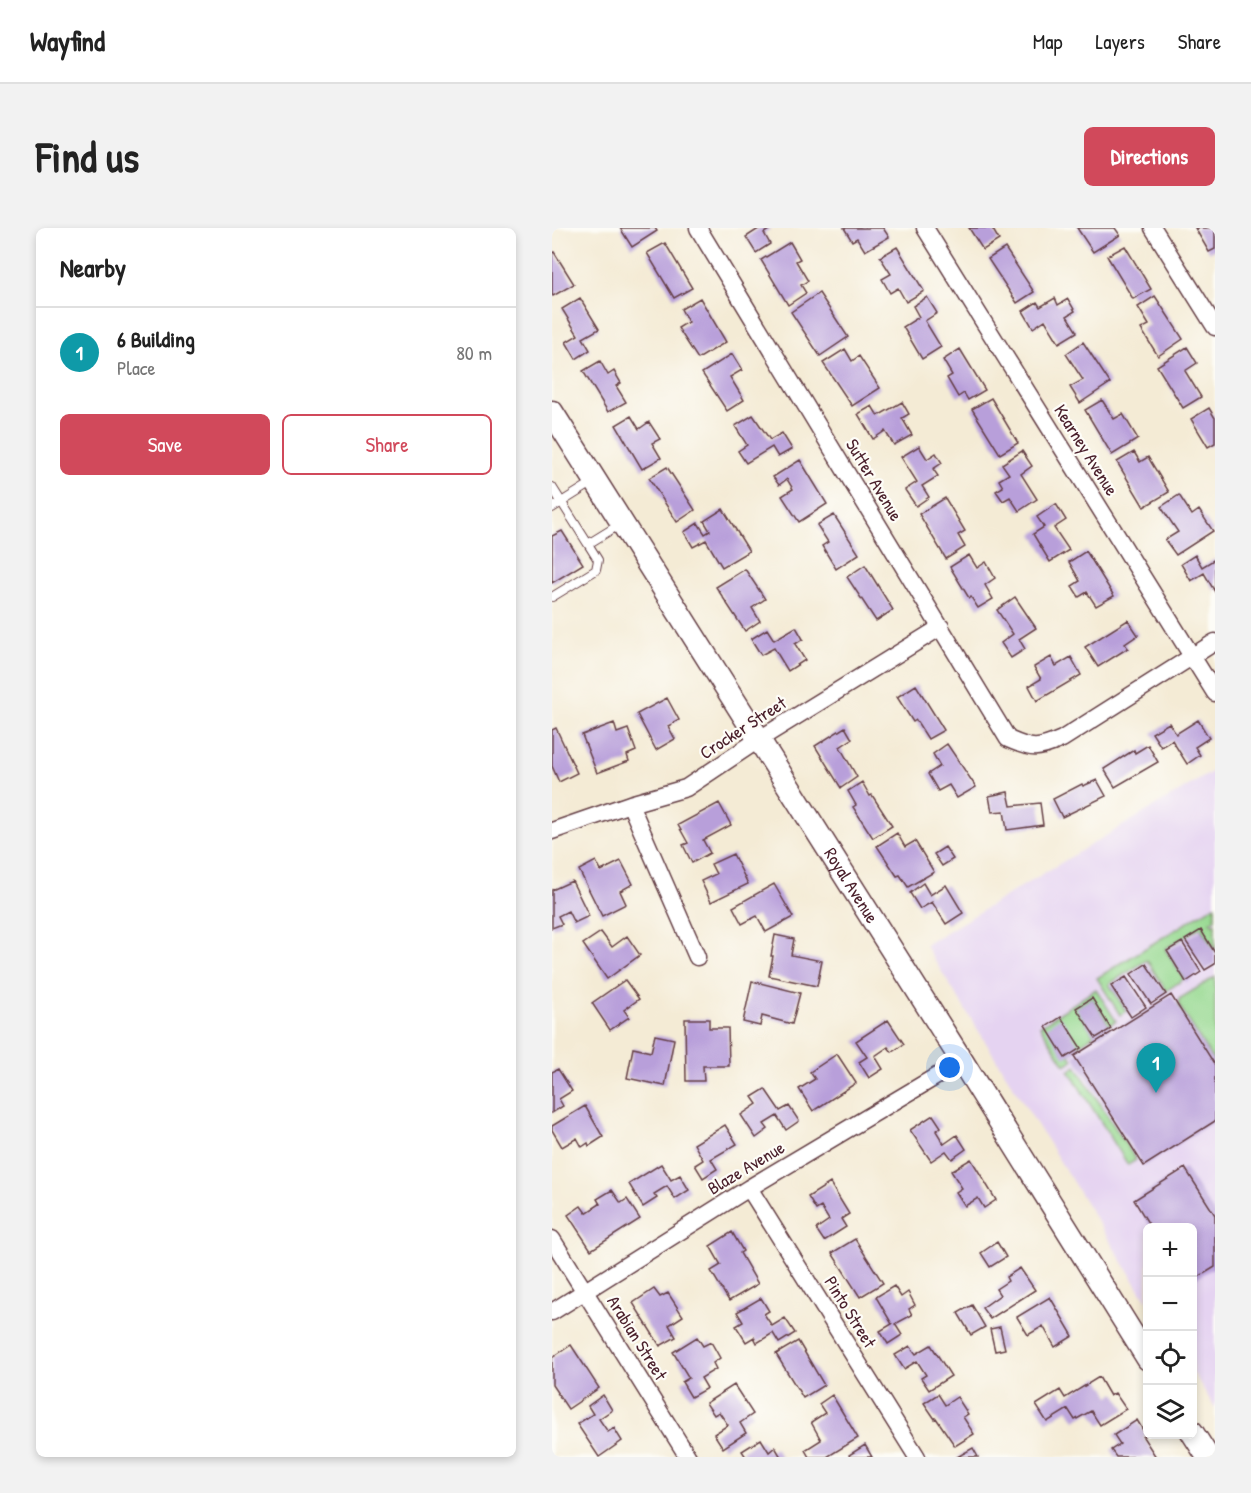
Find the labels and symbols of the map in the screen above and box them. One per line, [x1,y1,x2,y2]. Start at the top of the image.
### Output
street label: Kearney Avenue [1048,399,1124,500]
street label: Sutter Avenue [840,434,909,525]
street label: Crocker Street [695,690,792,765]
street label: Royal Avenue [818,843,885,928]
pin: 1 [1136,1044,1176,1093]
your location [935,1053,964,1082]
street label: Blaze Avenue [703,1135,789,1200]
street label: Pinto Street [819,1271,883,1353]
street label: Arabian Street [602,1291,674,1386]

